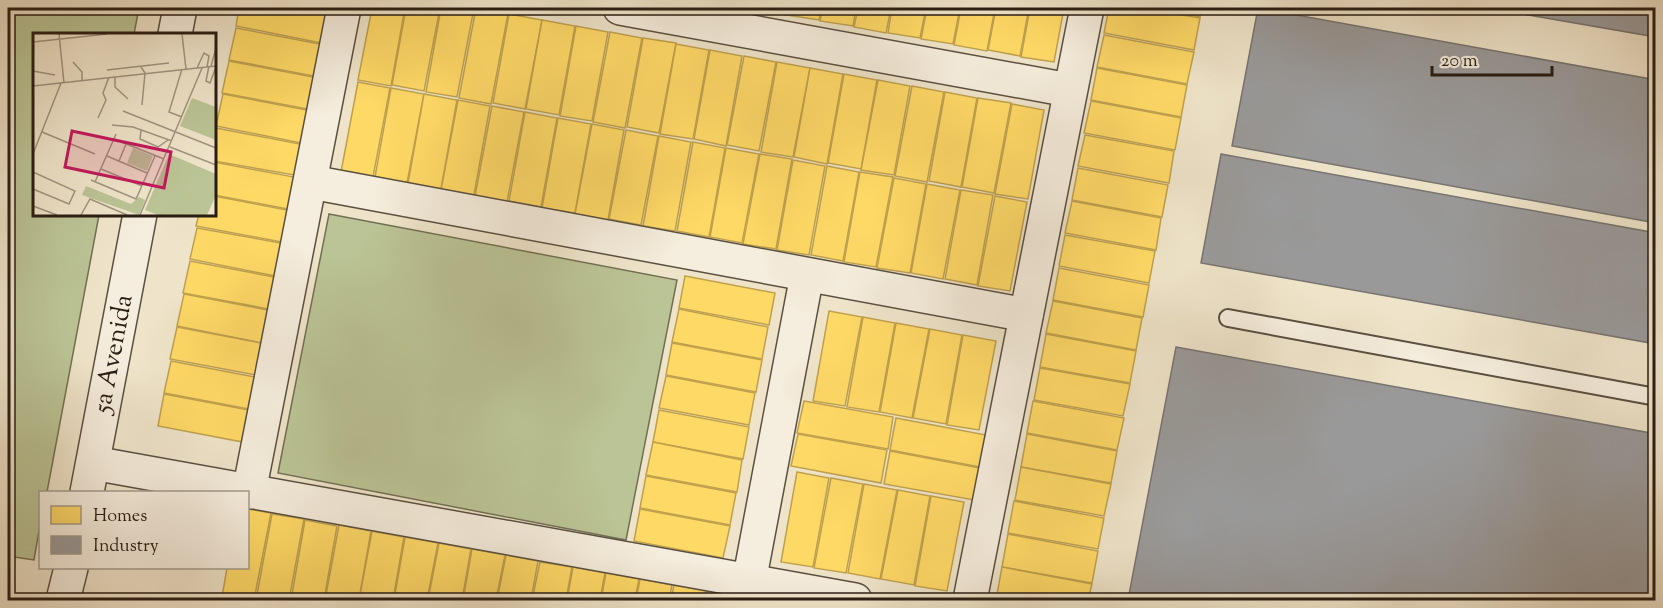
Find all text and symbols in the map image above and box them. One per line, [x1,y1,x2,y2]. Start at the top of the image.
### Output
inset map [33,33,216,216]
scale bar [1432,39,1552,77]
text: 20 m [1441,49,1478,75]
street label: 5a Avenida [84,291,144,419]
legend [39,491,249,569]
text: Homes [93,504,147,530]
text: Industry [93,534,159,560]

